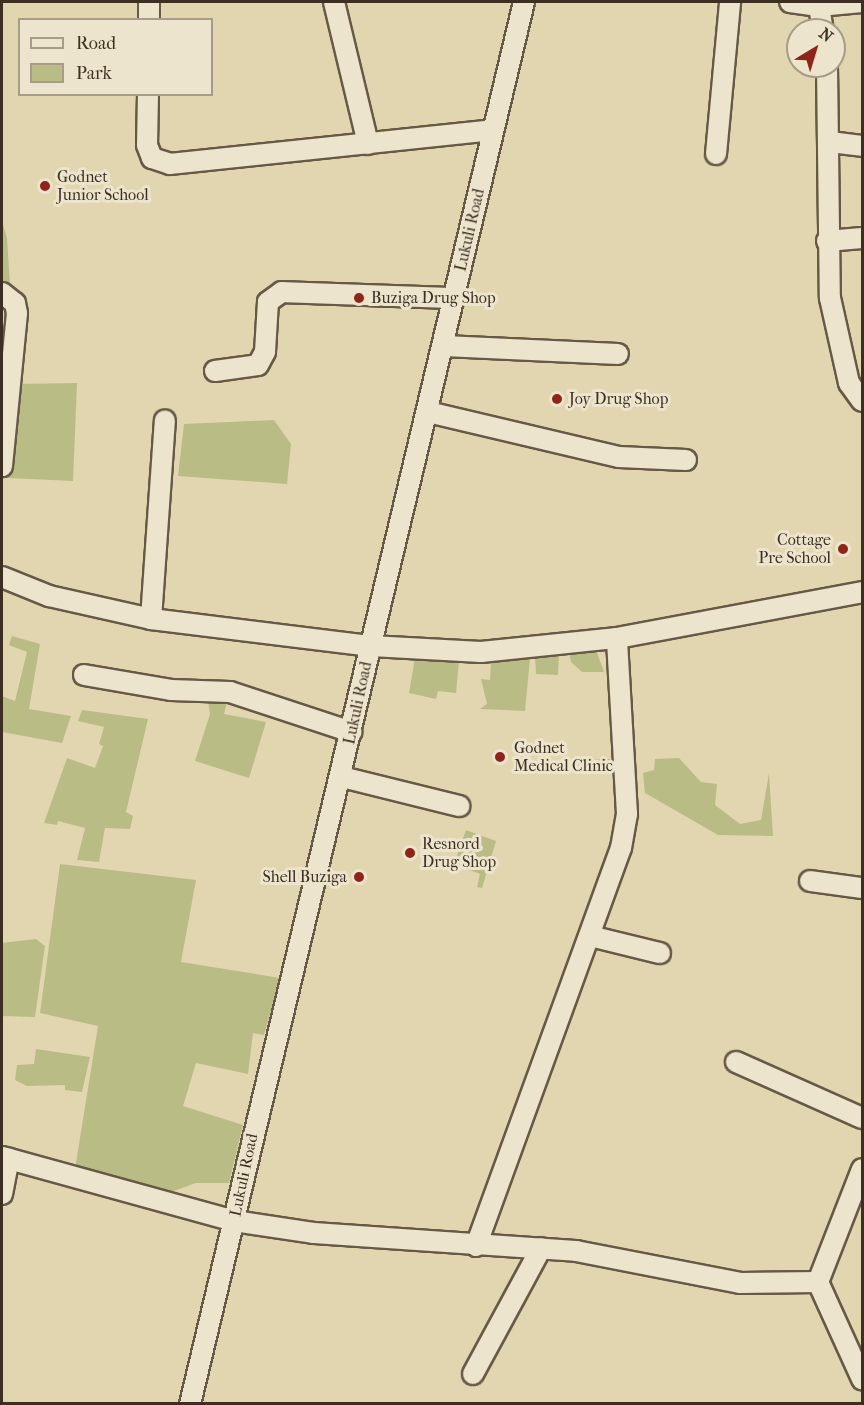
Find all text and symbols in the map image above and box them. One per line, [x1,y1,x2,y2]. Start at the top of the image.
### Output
legend [18,18,213,96]
north arrow [786,18,846,78]
text: N [816,24,837,46]
text: Road [76,33,116,54]
text: Park [76,63,112,84]
place label: Godnet Junior School [57,167,149,205]
marker: Godnet Junior School [38,179,52,193]
street label: Lukuli Road [451,187,489,273]
place label: Buziga Drug Shop [371,288,496,308]
marker: Buziga Drug Shop [352,291,366,305]
place label: Joy Drug Shop [569,389,668,409]
marker: Joy Drug Shop [550,392,564,406]
place label: Cottage Pre School [759,530,831,568]
marker: Cottage Pre School [836,542,850,556]
street label: Lukuli Road [340,660,376,746]
place label: Godnet Medical Clinic [514,738,613,776]
marker: Godnet Medical Clinic [491,748,509,766]
place label: Resnord Drug Shop [422,834,496,872]
marker: Resnord Drug Shop [403,846,417,860]
place label: Shell Buziga [263,867,347,887]
marker: Shell Buziga [352,870,366,884]
street label: Lukuli Road [226,1132,262,1218]

